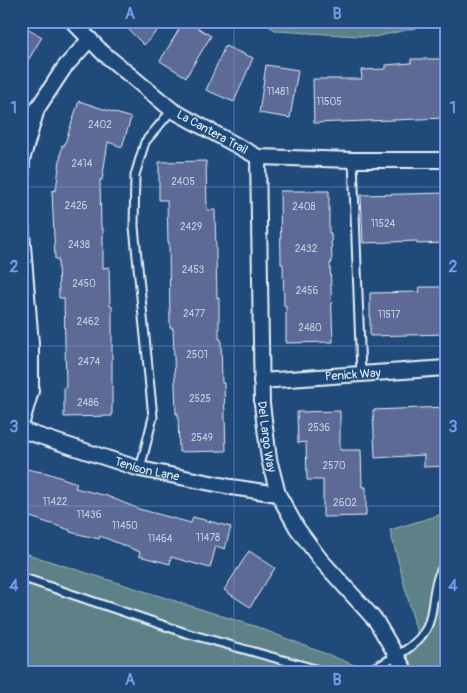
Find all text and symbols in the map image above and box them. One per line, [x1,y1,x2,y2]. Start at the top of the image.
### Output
text: A [125,4,136,24]
text: B [332,4,342,24]
house number: 11481 [267,86,289,98]
house number: 11505 [316,96,342,108]
text: 1 [11,98,17,118]
text: 1 [450,98,456,118]
street label: La Cantera Trail [174,107,250,158]
house number: 2402 [88,119,112,131]
house number: 2414 [71,158,93,170]
house number: 2405 [171,176,195,188]
house number: 2426 [65,200,88,212]
house number: 2408 [292,201,316,213]
house number: 11524 [371,218,396,230]
house number: 2429 [180,221,202,233]
house number: 2438 [68,239,90,251]
house number: 2432 [295,243,318,255]
text: 2 [10,257,19,277]
text: 2 [449,257,458,277]
house number: 2453 [182,264,205,276]
house number: 2450 [72,278,96,290]
house number: 2456 [296,285,318,297]
house number: 2477 [183,308,206,320]
house number: 11517 [378,309,401,321]
house number: 2462 [77,316,100,328]
house number: 2480 [298,322,322,334]
house number: 2501 [186,349,208,361]
house number: 2474 [78,356,100,368]
street label: Penick Way [324,366,381,384]
house number: 2525 [189,393,211,405]
house number: 2486 [77,397,99,409]
street label: Del Largo Way [254,400,279,474]
text: 3 [10,417,19,437]
text: 3 [449,417,458,437]
house number: 2536 [308,422,330,434]
house number: 2549 [191,432,213,444]
street label: Tenison Lane [112,454,181,485]
house number: 2570 [322,460,346,472]
house number: 11422 [43,496,68,508]
house number: 2602 [333,497,357,509]
house number: 11436 [76,509,102,521]
house number: 11450 [112,520,138,532]
house number: 11478 [196,532,220,544]
house number: 11464 [147,533,173,545]
text: 4 [9,576,19,596]
text: 4 [448,576,458,596]
text: A [125,670,136,690]
text: B [332,670,342,690]

